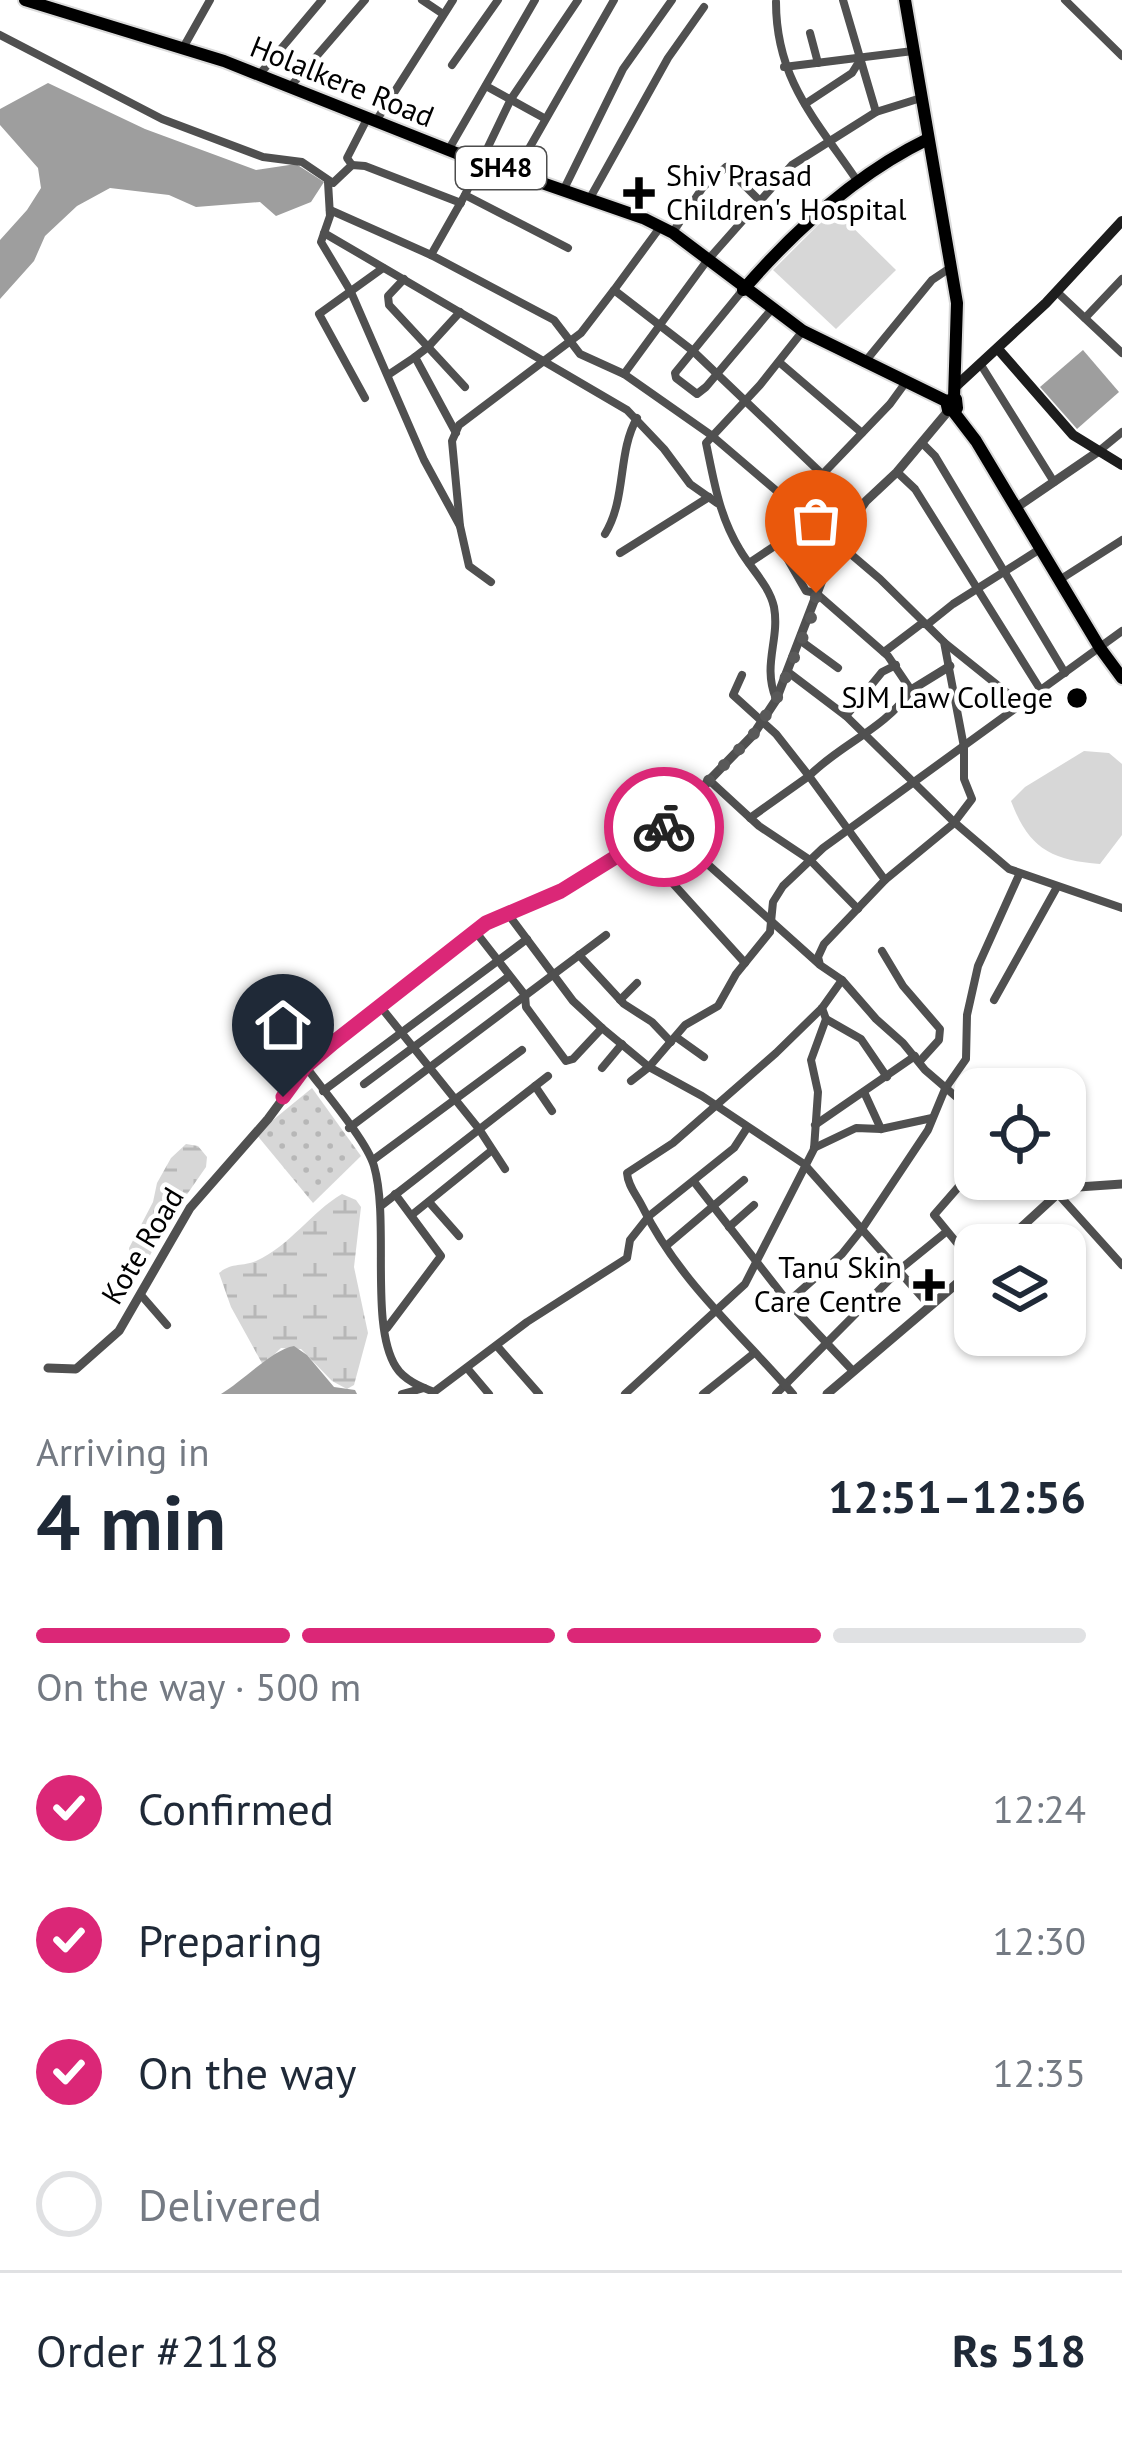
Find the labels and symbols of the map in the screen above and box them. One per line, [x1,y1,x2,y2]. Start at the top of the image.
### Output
street label: Holalkere Road [245,26,440,135]
road number: SH48 [456,147,546,189]
place label: Shiv Prasad Children's Hospital [666,155,907,228]
marker: Shiv Prasad Children's Hospital [623,177,655,209]
pin [765,470,867,593]
place label: SJM Law College [842,677,1053,716]
marker: SJM Law College [1064,685,1090,711]
courier [604,767,724,887]
pin [232,974,334,1097]
street label: Kote Road [92,1180,192,1311]
place label: Tanu Skin Care Centre [754,1247,902,1320]
marker: Tanu Skin Care Centre [913,1269,945,1301]

